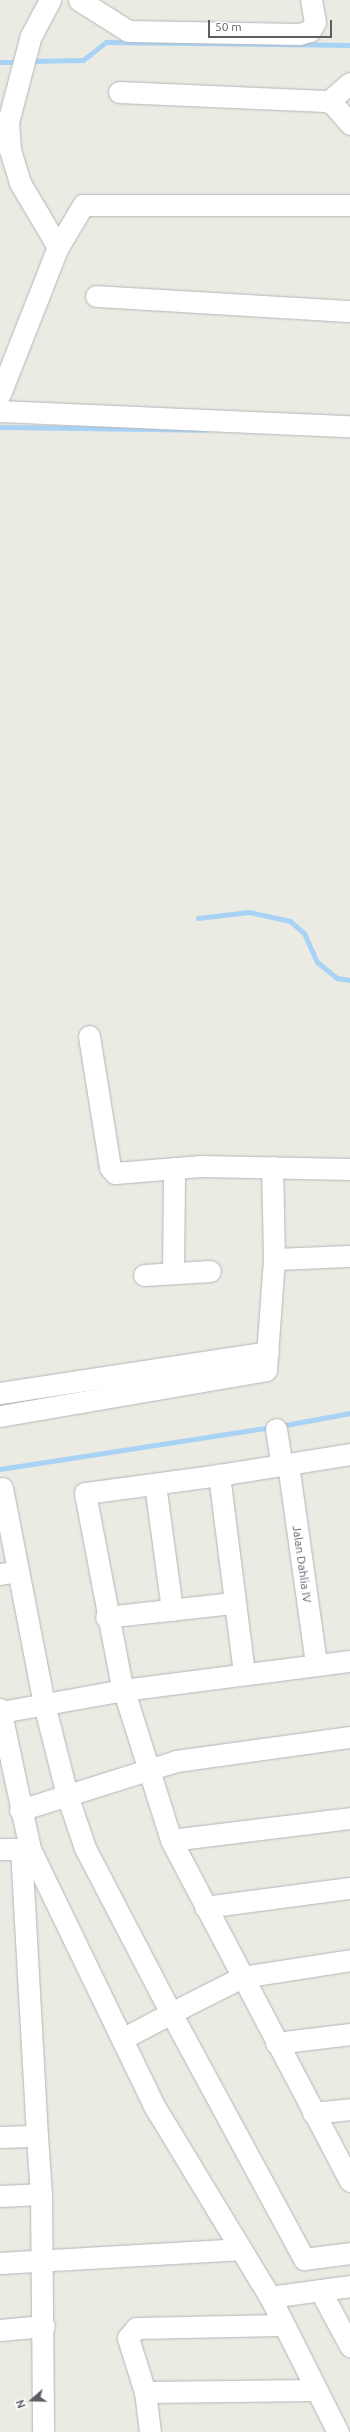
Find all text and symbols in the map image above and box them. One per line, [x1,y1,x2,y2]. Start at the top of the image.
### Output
scale bar [210,12,334,38]
text: 50 m [215,20,242,33]
street label: Jalan Dahlia IV [289,1524,315,1604]
north arrow [12,2380,52,2420]
text: N [14,2398,28,2410]

